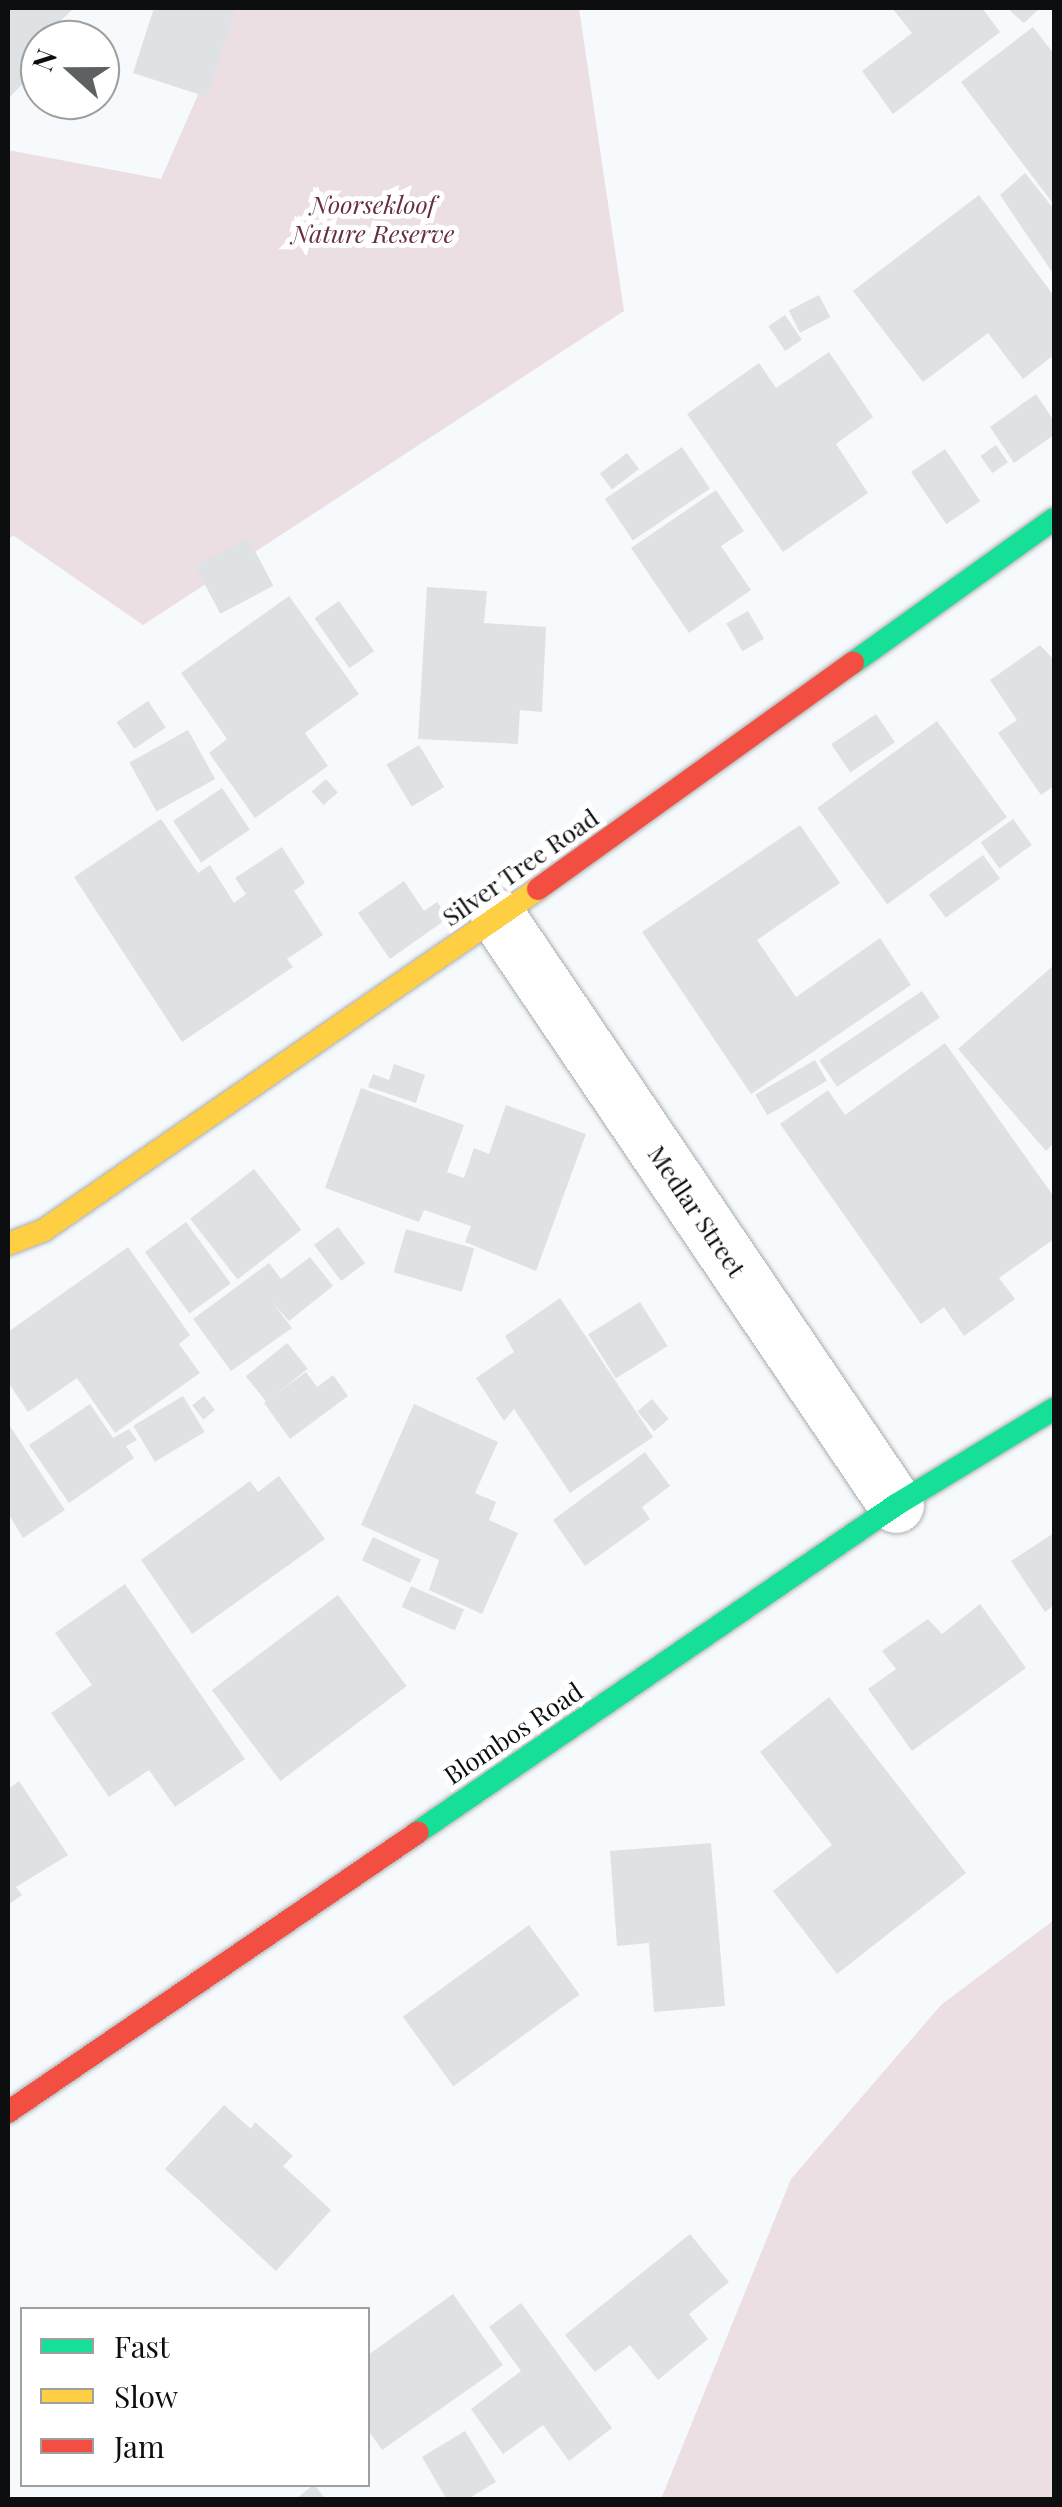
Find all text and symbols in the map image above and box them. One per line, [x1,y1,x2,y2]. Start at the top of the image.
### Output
north arrow [20,20,120,120]
text: N [22,44,64,76]
park label: Noorsekloof Nature Reserve [292,190,454,249]
street label: Silver Tree Road [436,802,604,932]
street label: Medlar Street [642,1139,752,1283]
street label: Blombos Road [438,1676,588,1790]
legend [20,2307,370,2487]
text: Fast [114,2326,170,2366]
text: Slow [114,2376,178,2416]
text: Jam [114,2426,165,2466]

